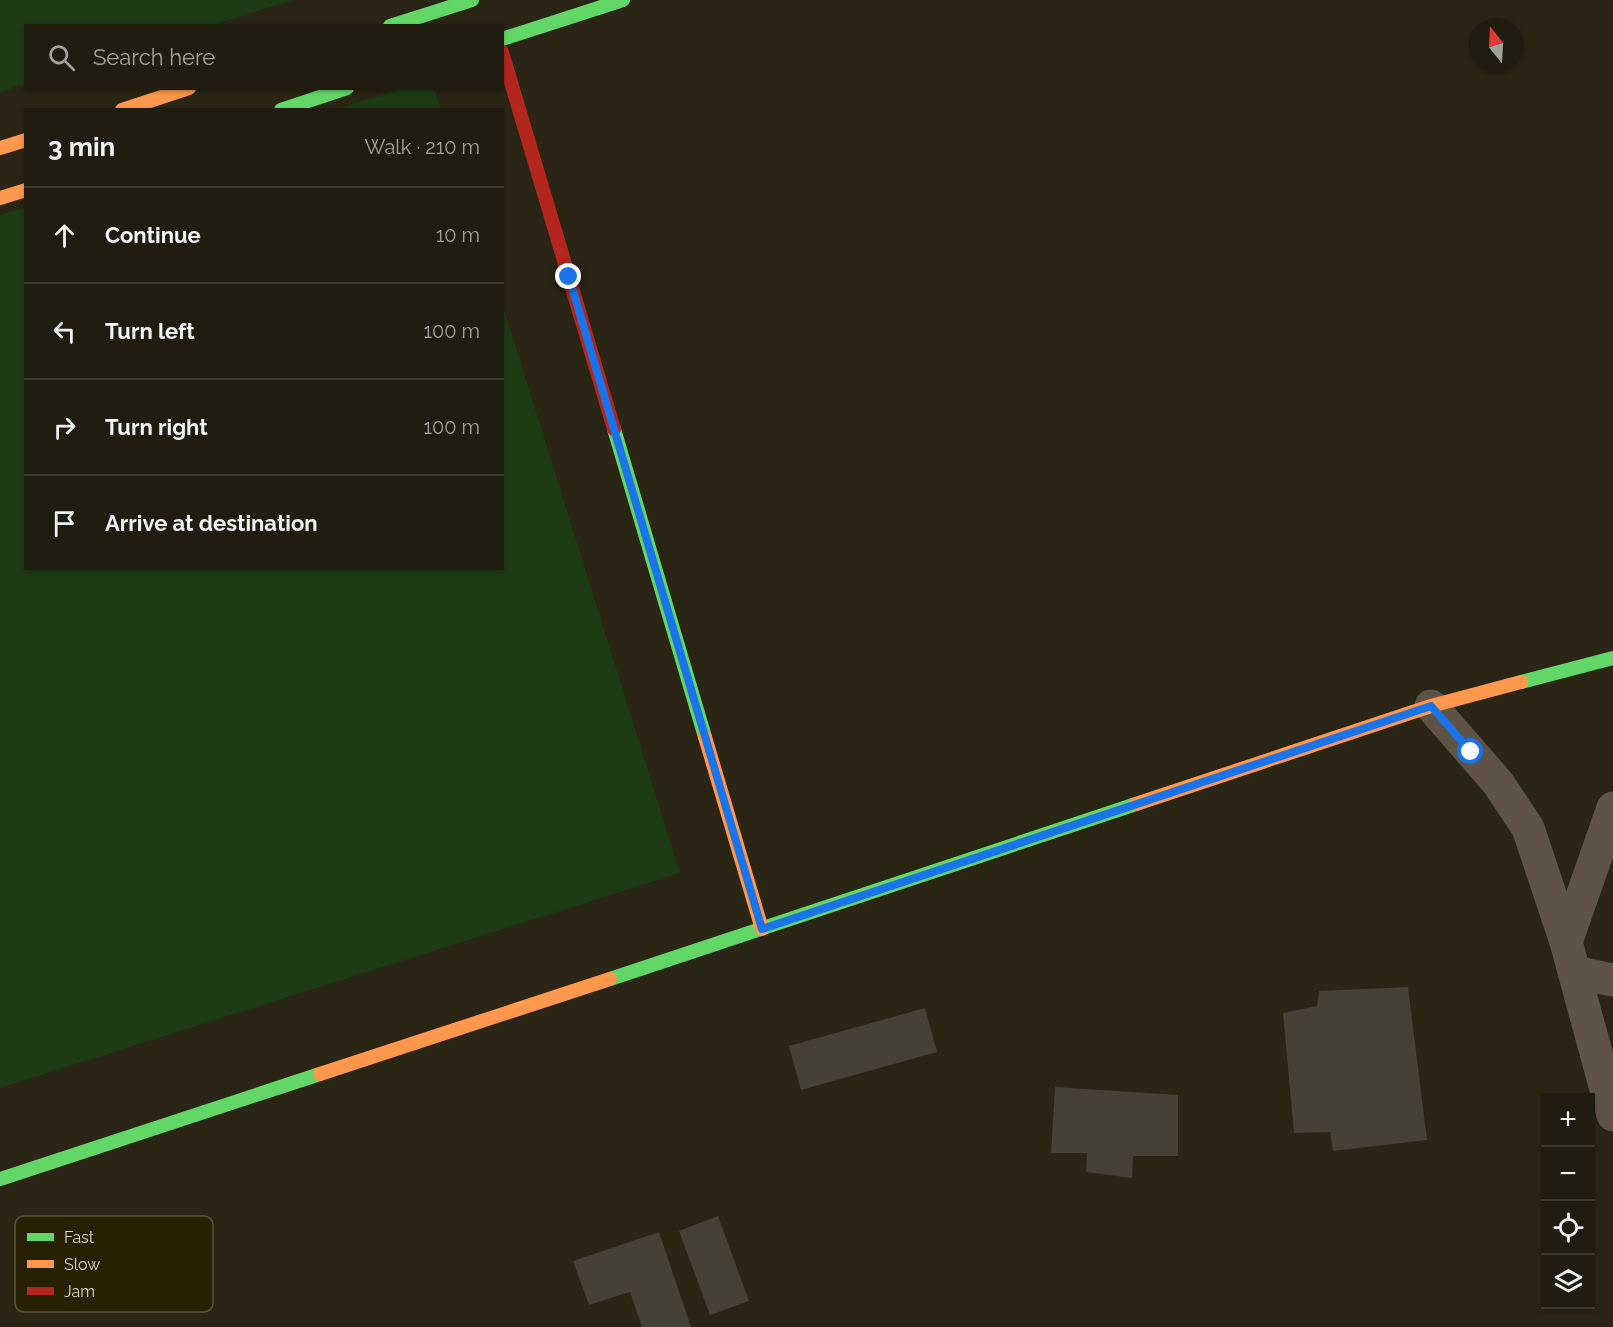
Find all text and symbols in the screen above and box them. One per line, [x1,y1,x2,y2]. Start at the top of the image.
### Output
north arrow [1469,18,1523,72]
search box [24,24,504,90]
icon: search [45,41,78,74]
text: Search here [93,44,215,70]
text: 3 min [48,132,115,162]
text: Walk · 210 m [365,135,480,159]
icon: ahead [48,219,81,252]
text: Continue [105,222,201,248]
text: 10 m [436,223,480,247]
route end [555,263,581,289]
icon: left [48,315,81,348]
text: Turn left [105,318,195,344]
text: 100 m [423,319,480,343]
icon: right [48,411,81,444]
text: Turn right [105,414,208,440]
text: 100 m [423,415,480,439]
icon: arrive [48,507,81,540]
text: Arrive at destination [105,510,318,536]
route start [1457,738,1483,764]
map controls [1541,1093,1595,1309]
button: + [1541,1093,1595,1147]
button: − [1541,1147,1595,1201]
button: locate [1541,1201,1595,1255]
legend [15,1216,213,1312]
text: Fast [64,1228,95,1247]
text: Slow [64,1255,100,1274]
button: layers [1541,1255,1595,1309]
text: Jam [64,1282,95,1301]

